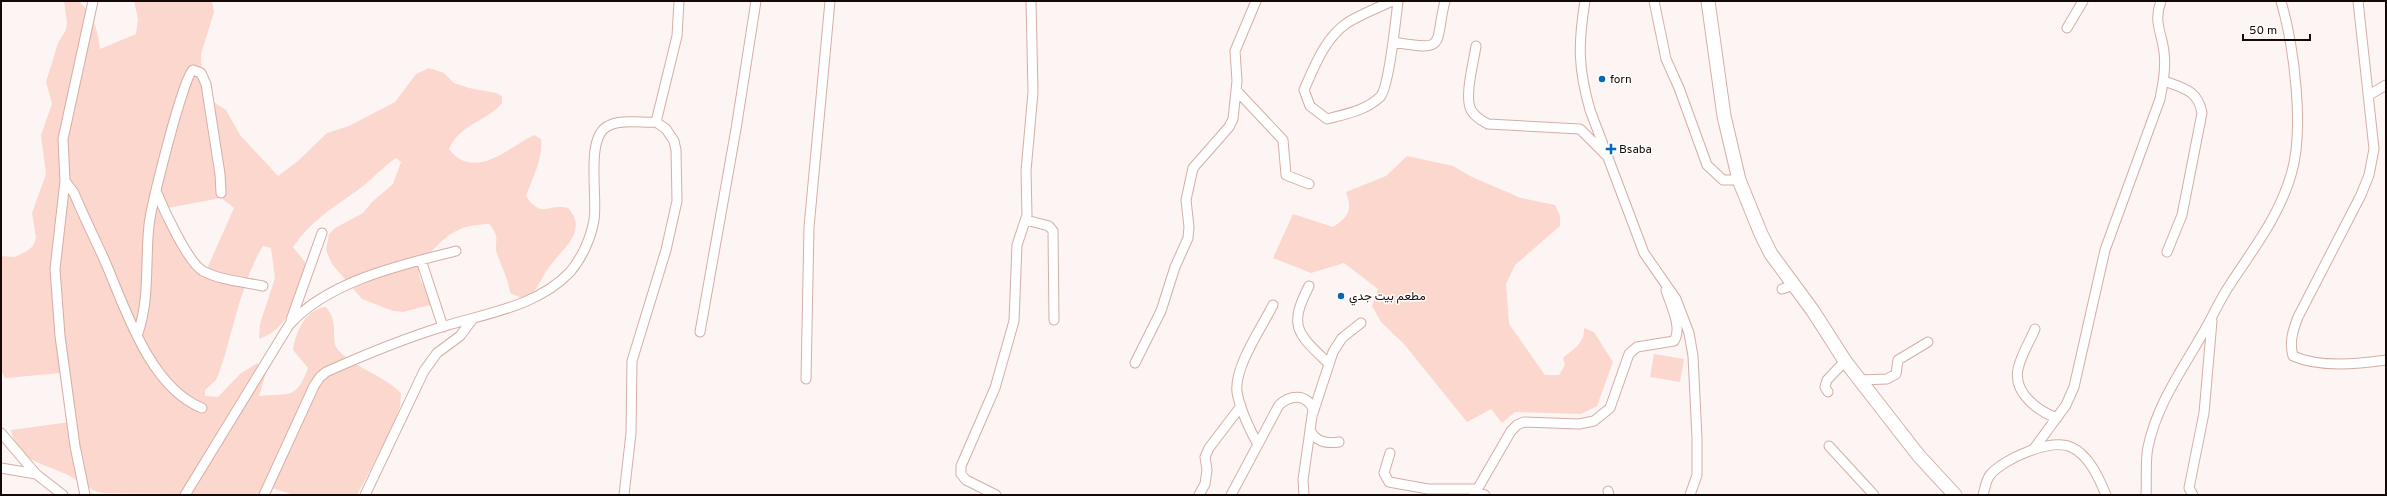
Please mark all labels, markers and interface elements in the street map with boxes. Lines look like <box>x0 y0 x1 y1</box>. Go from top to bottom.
scale bar <box>2243 16 2310 42</box>
text: 50 m <box>2249 23 2277 39</box>
place label: forn <box>1610 72 1632 88</box>
marker: forn <box>1597 74 1607 84</box>
place label: Bsaba <box>1619 142 1652 158</box>
marker: Bsaba <box>1606 144 1616 154</box>
place label: مطعم بيت جدي <box>1349 289 1426 306</box>
marker: مطعم بيت جدي <box>1336 291 1346 301</box>

